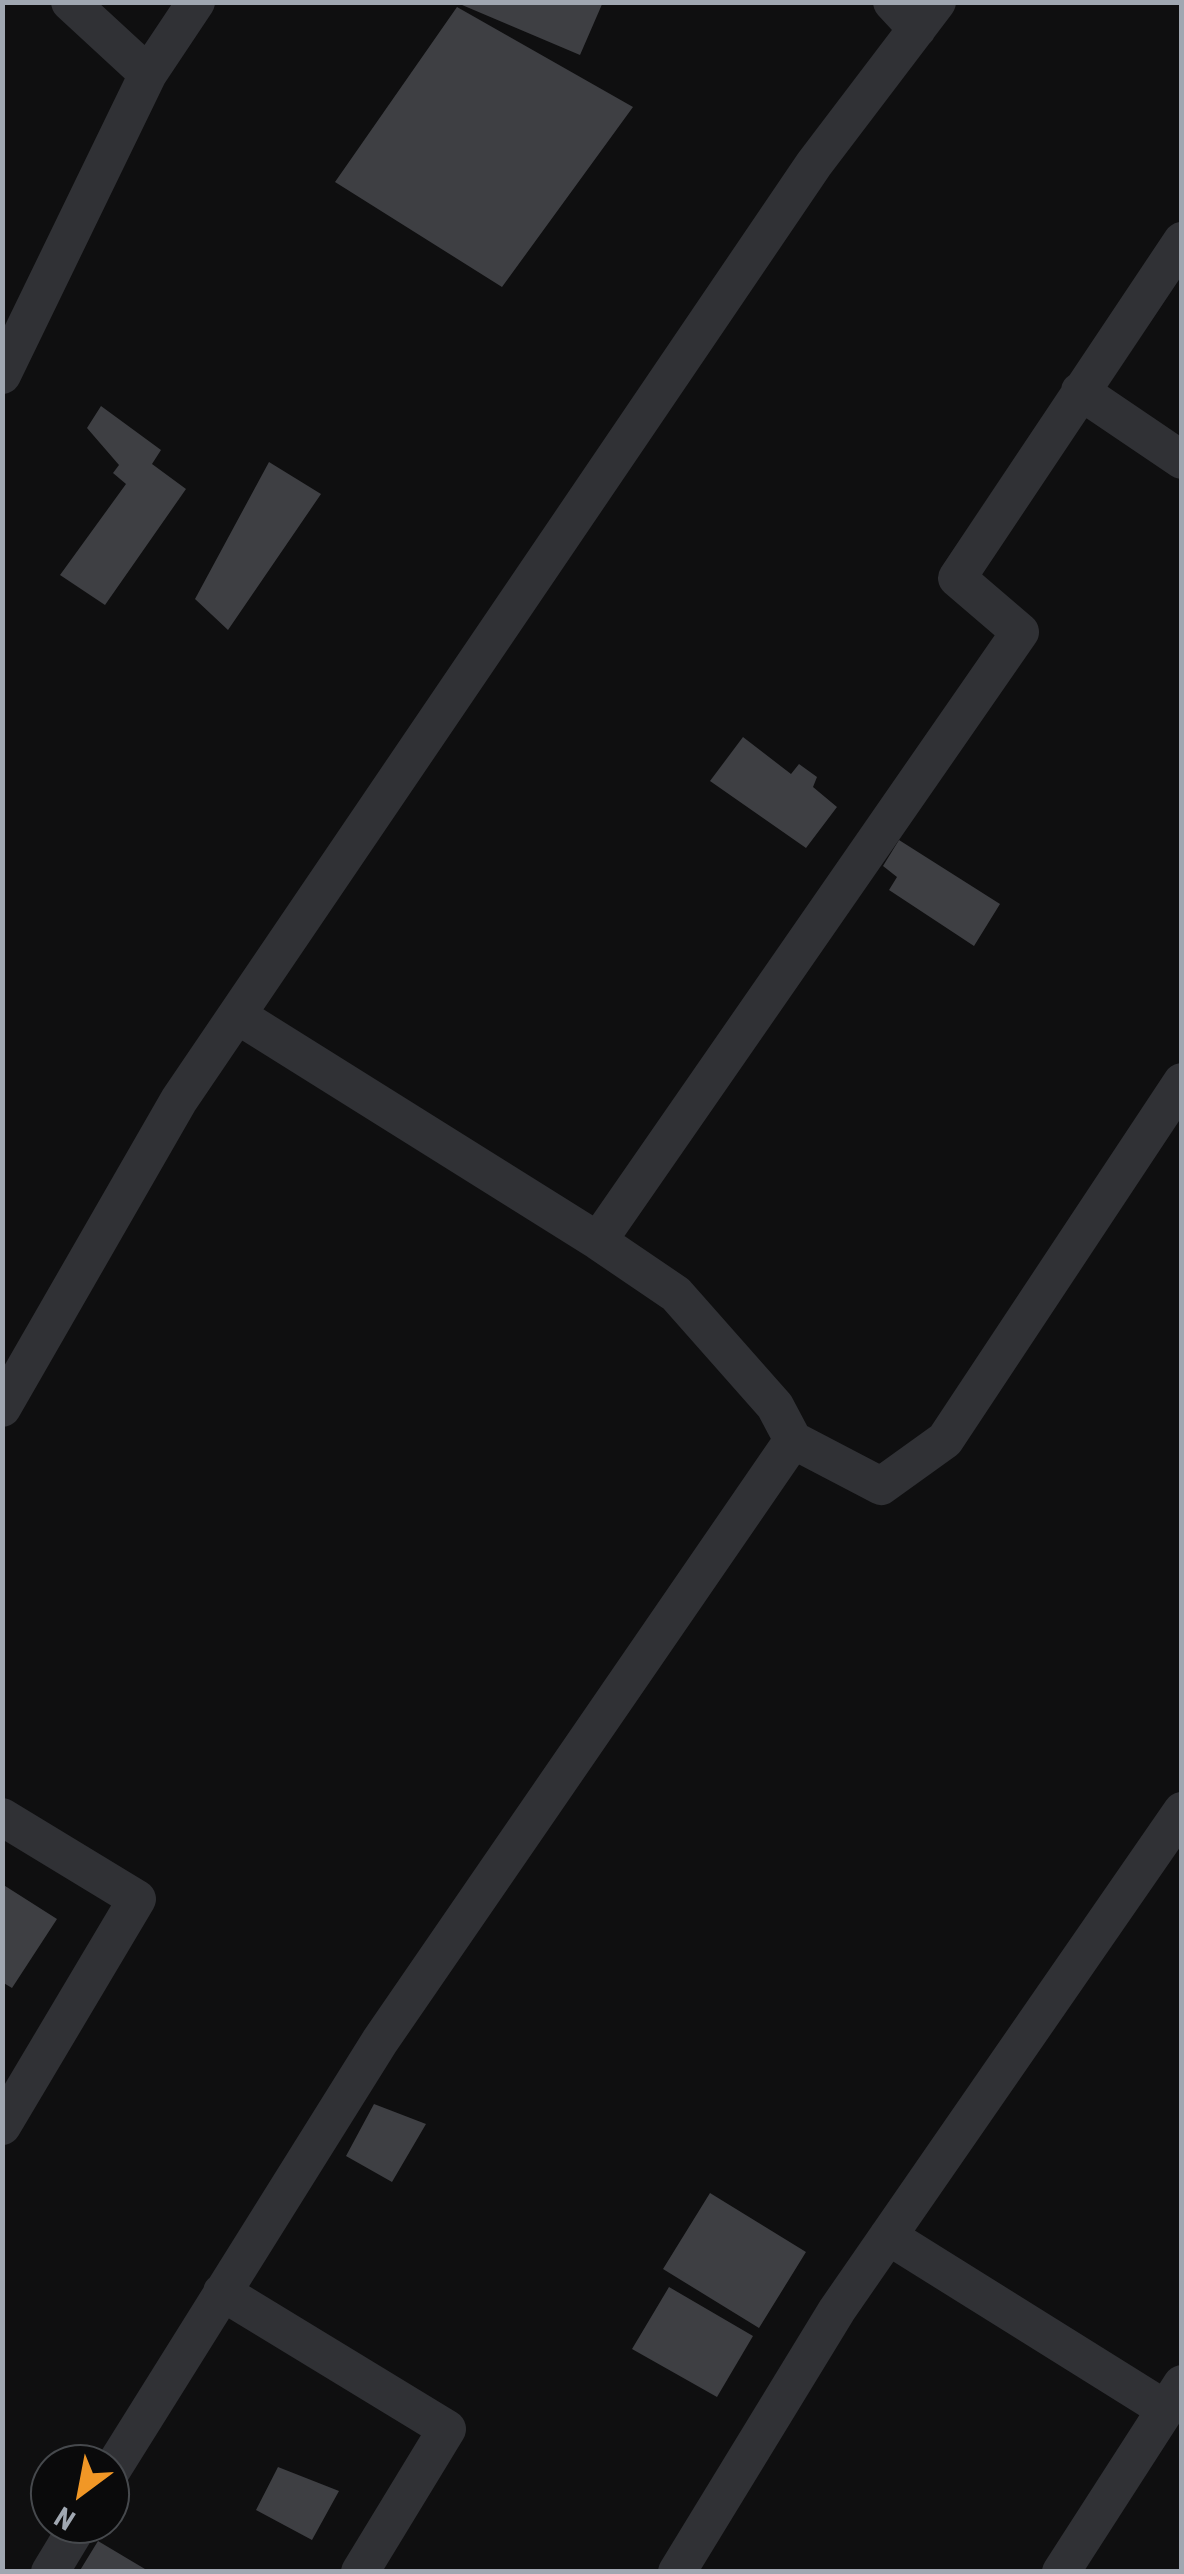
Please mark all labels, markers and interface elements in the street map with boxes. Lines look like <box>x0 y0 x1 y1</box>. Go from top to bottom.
north arrow <box>30 2444 130 2544</box>
text: N <box>49 2500 81 2537</box>

